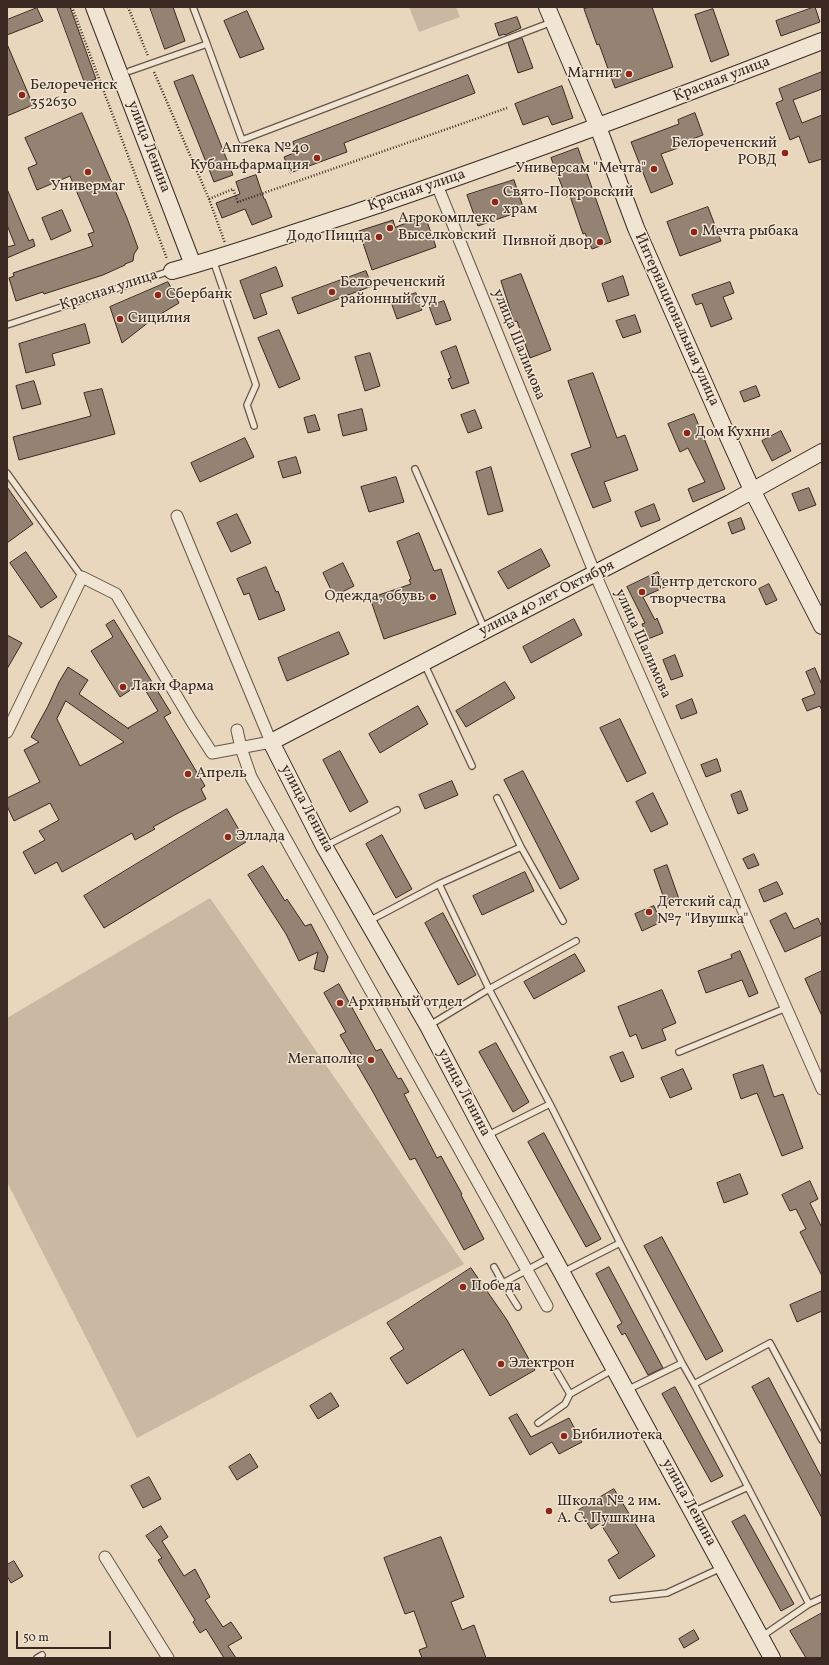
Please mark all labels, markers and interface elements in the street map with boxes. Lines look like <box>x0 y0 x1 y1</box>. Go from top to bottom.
street label: Красная улица <box>671 53 773 107</box>
place label: Магнит <box>567 65 621 83</box>
marker: Магнит <box>624 69 634 79</box>
place label: Белореченск 352630 <box>30 77 117 112</box>
marker: Белореченск 352630 <box>17 90 27 100</box>
street label: улица Ленина <box>122 99 174 195</box>
place label: Белореченский РОВД <box>672 135 777 170</box>
place label: Аптека №40 Кубаньфармация <box>190 140 309 175</box>
marker: Белореченский РОВД <box>780 148 790 158</box>
marker: Аптека №40 Кубаньфармация <box>312 153 322 163</box>
place label: Универсам "Мечта" <box>515 160 646 178</box>
marker: Универсам "Мечта" <box>649 164 659 174</box>
street label: Красная улица <box>366 166 468 216</box>
marker: Универмаг <box>83 167 93 177</box>
place label: Универмаг <box>51 178 125 196</box>
place label: Свято-Покровский храм <box>503 184 634 219</box>
marker: Свято-Покровский храм <box>490 197 500 207</box>
place label: Агрокомплекс Выселковский <box>398 210 496 245</box>
marker: Агрокомплекс Выселковский <box>385 223 395 233</box>
place label: Мечта рыбака <box>702 223 799 241</box>
marker: Мечта рыбака <box>689 227 699 237</box>
place label: Додо Пицца <box>286 228 371 246</box>
street label: Интернациональная улица <box>630 231 722 409</box>
marker: Додо Пицца <box>374 232 384 242</box>
place label: Пивной двор <box>502 233 592 251</box>
marker: Пивной двор <box>595 237 605 247</box>
street label: Красная улица <box>58 267 160 315</box>
place label: Белореченский районный суд <box>340 274 445 309</box>
place label: Сбербанк <box>166 286 232 304</box>
marker: Белореченский районный суд <box>327 287 337 297</box>
street label: улица Шалимова <box>488 287 548 403</box>
marker: Сбербанк <box>153 290 163 300</box>
place label: Сицилия <box>128 310 191 328</box>
marker: Сицилия <box>115 314 125 324</box>
place label: Дом Кухни <box>695 424 770 442</box>
marker: Дом Кухни <box>682 428 692 438</box>
street label: улица 40 лет Октября <box>476 557 618 641</box>
place label: Центр детского творчества <box>650 574 757 609</box>
street label: улица Шалимова <box>610 586 674 702</box>
marker: Центр детского творчества <box>637 587 647 597</box>
place label: Одежда, обувь <box>325 588 425 606</box>
marker: Одежда, обувь <box>428 592 438 602</box>
place label: Лаки Фарма <box>131 678 214 696</box>
marker: Лаки Фарма <box>118 682 128 692</box>
street label: улица Ленина <box>275 762 337 856</box>
place label: Апрель <box>196 765 247 783</box>
marker: Апрель <box>183 769 193 779</box>
place label: Эллада <box>236 828 285 846</box>
marker: Эллада <box>223 832 233 842</box>
place label: Детский сад №7 "Ивушка" <box>657 894 748 929</box>
marker: Детский сад №7 "Ивушка" <box>644 907 654 917</box>
place label: Архивный отдел <box>348 994 462 1012</box>
marker: Архивный отдел <box>335 998 345 1008</box>
street label: улица Ленина <box>432 1046 494 1140</box>
place label: Мегаполис <box>287 1051 363 1069</box>
marker: Мегаполис <box>366 1055 376 1065</box>
place label: Победа <box>471 1278 521 1296</box>
marker: Победа <box>458 1282 468 1292</box>
place label: Электрон <box>509 1355 575 1373</box>
marker: Электрон <box>496 1359 506 1369</box>
place label: Бибилиотека <box>572 1427 663 1445</box>
marker: Бибилиотека <box>559 1431 569 1441</box>
street label: улица Ленина <box>657 1456 719 1550</box>
place label: Школа № 2 им. А. С. Пушкина <box>557 1493 661 1528</box>
marker: Школа № 2 им. А. С. Пушкина <box>544 1506 554 1516</box>
scale bar <box>18 1623 113 1649</box>
text: 50 m <box>23 1630 49 1646</box>

